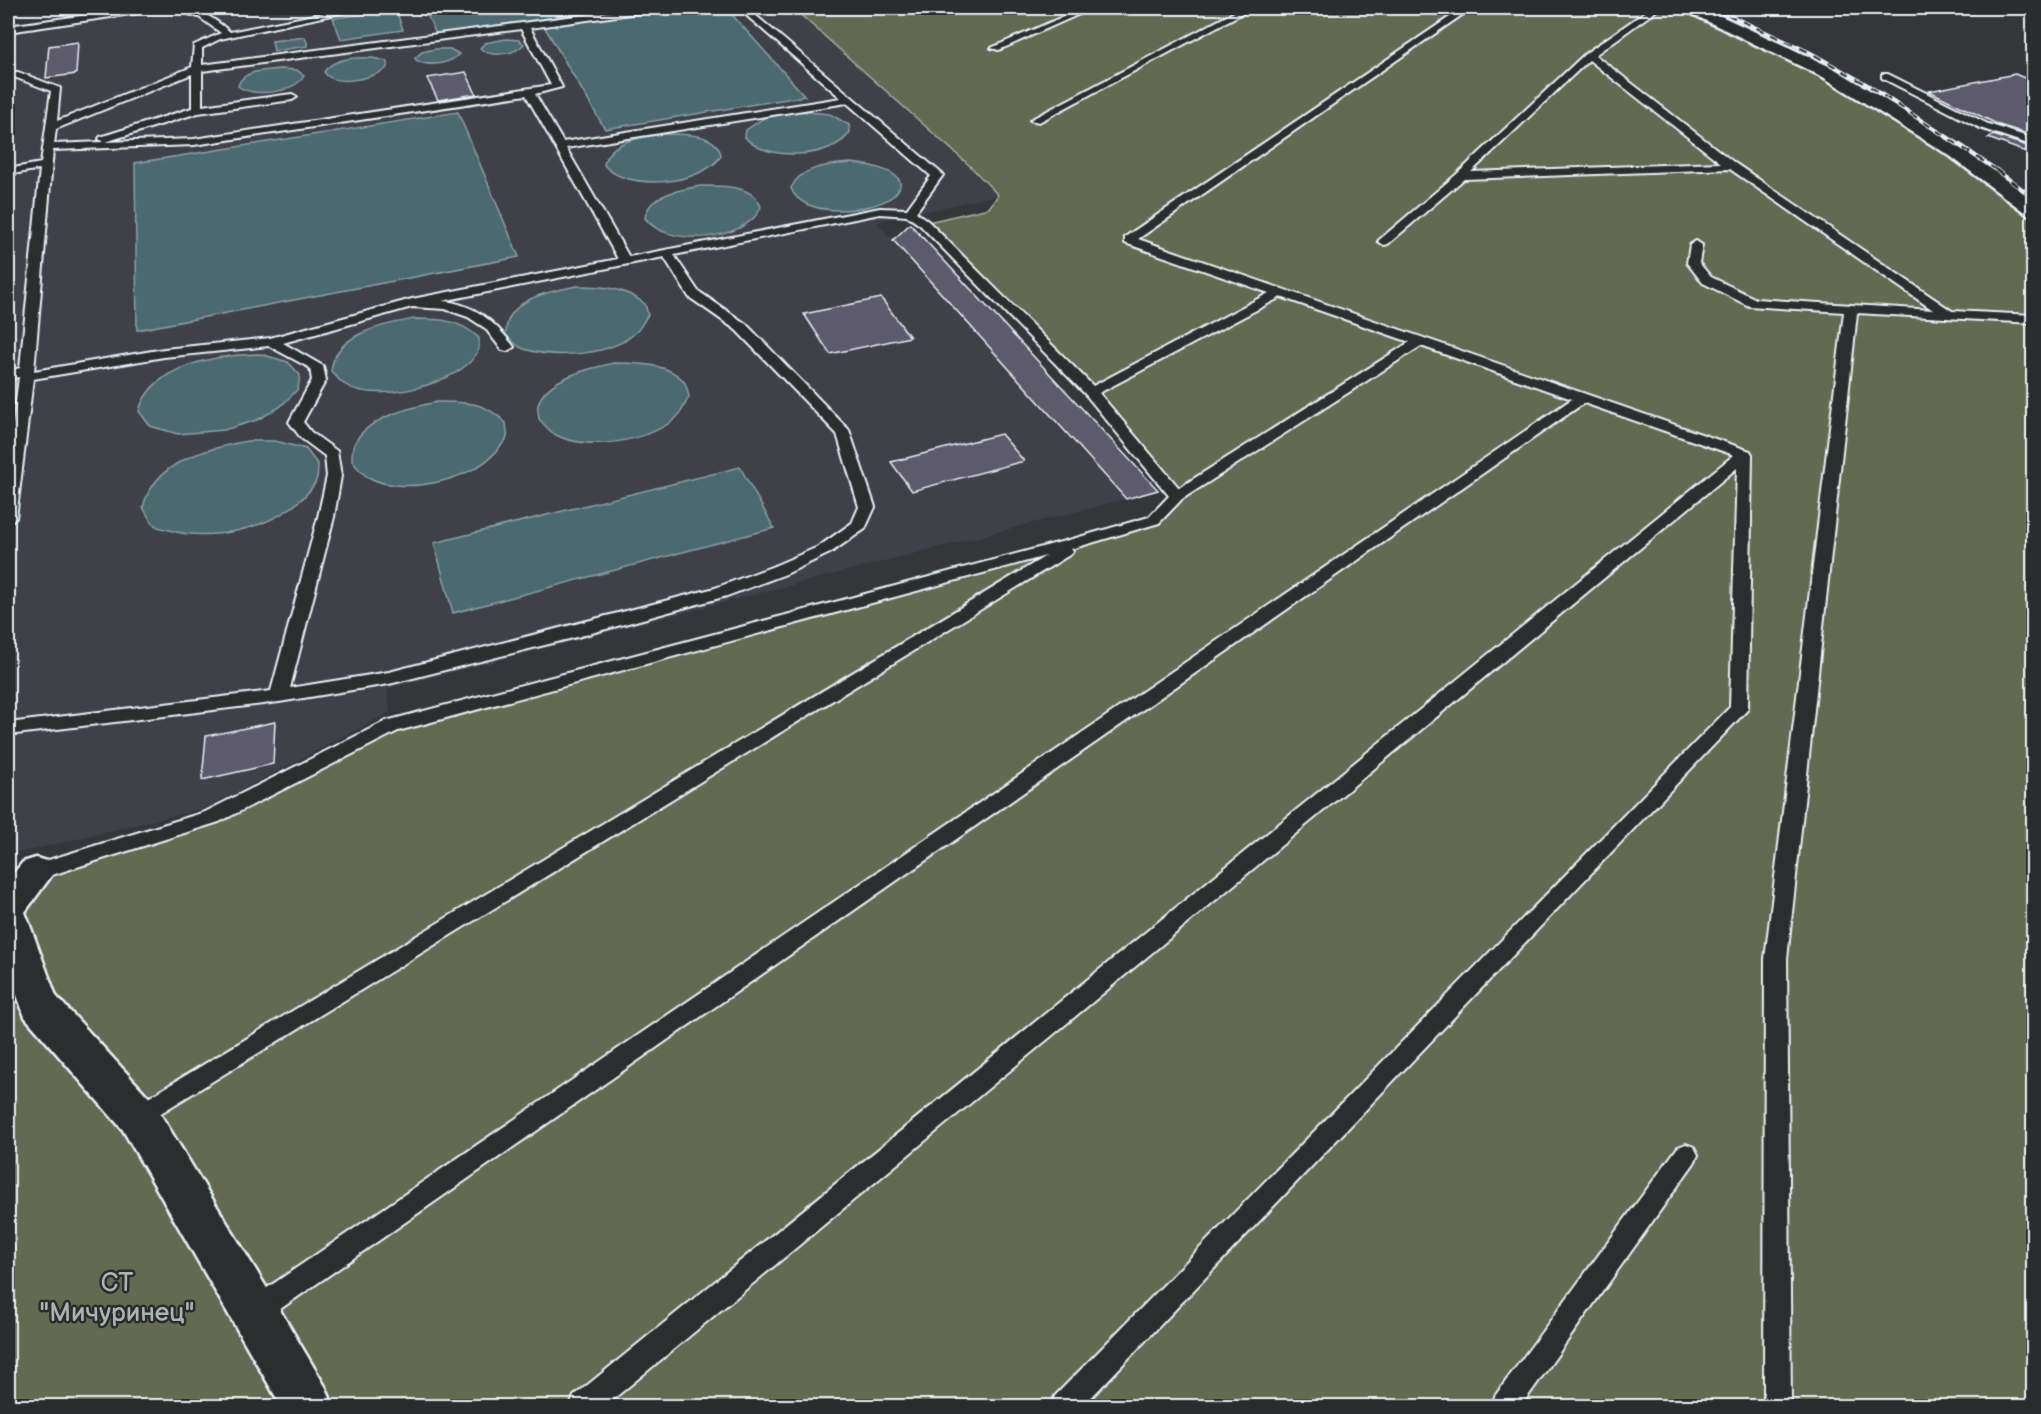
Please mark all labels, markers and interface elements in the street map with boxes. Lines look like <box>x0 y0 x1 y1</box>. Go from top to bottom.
park label: СТ "Мичуринец" <box>40 1268 194 1329</box>

